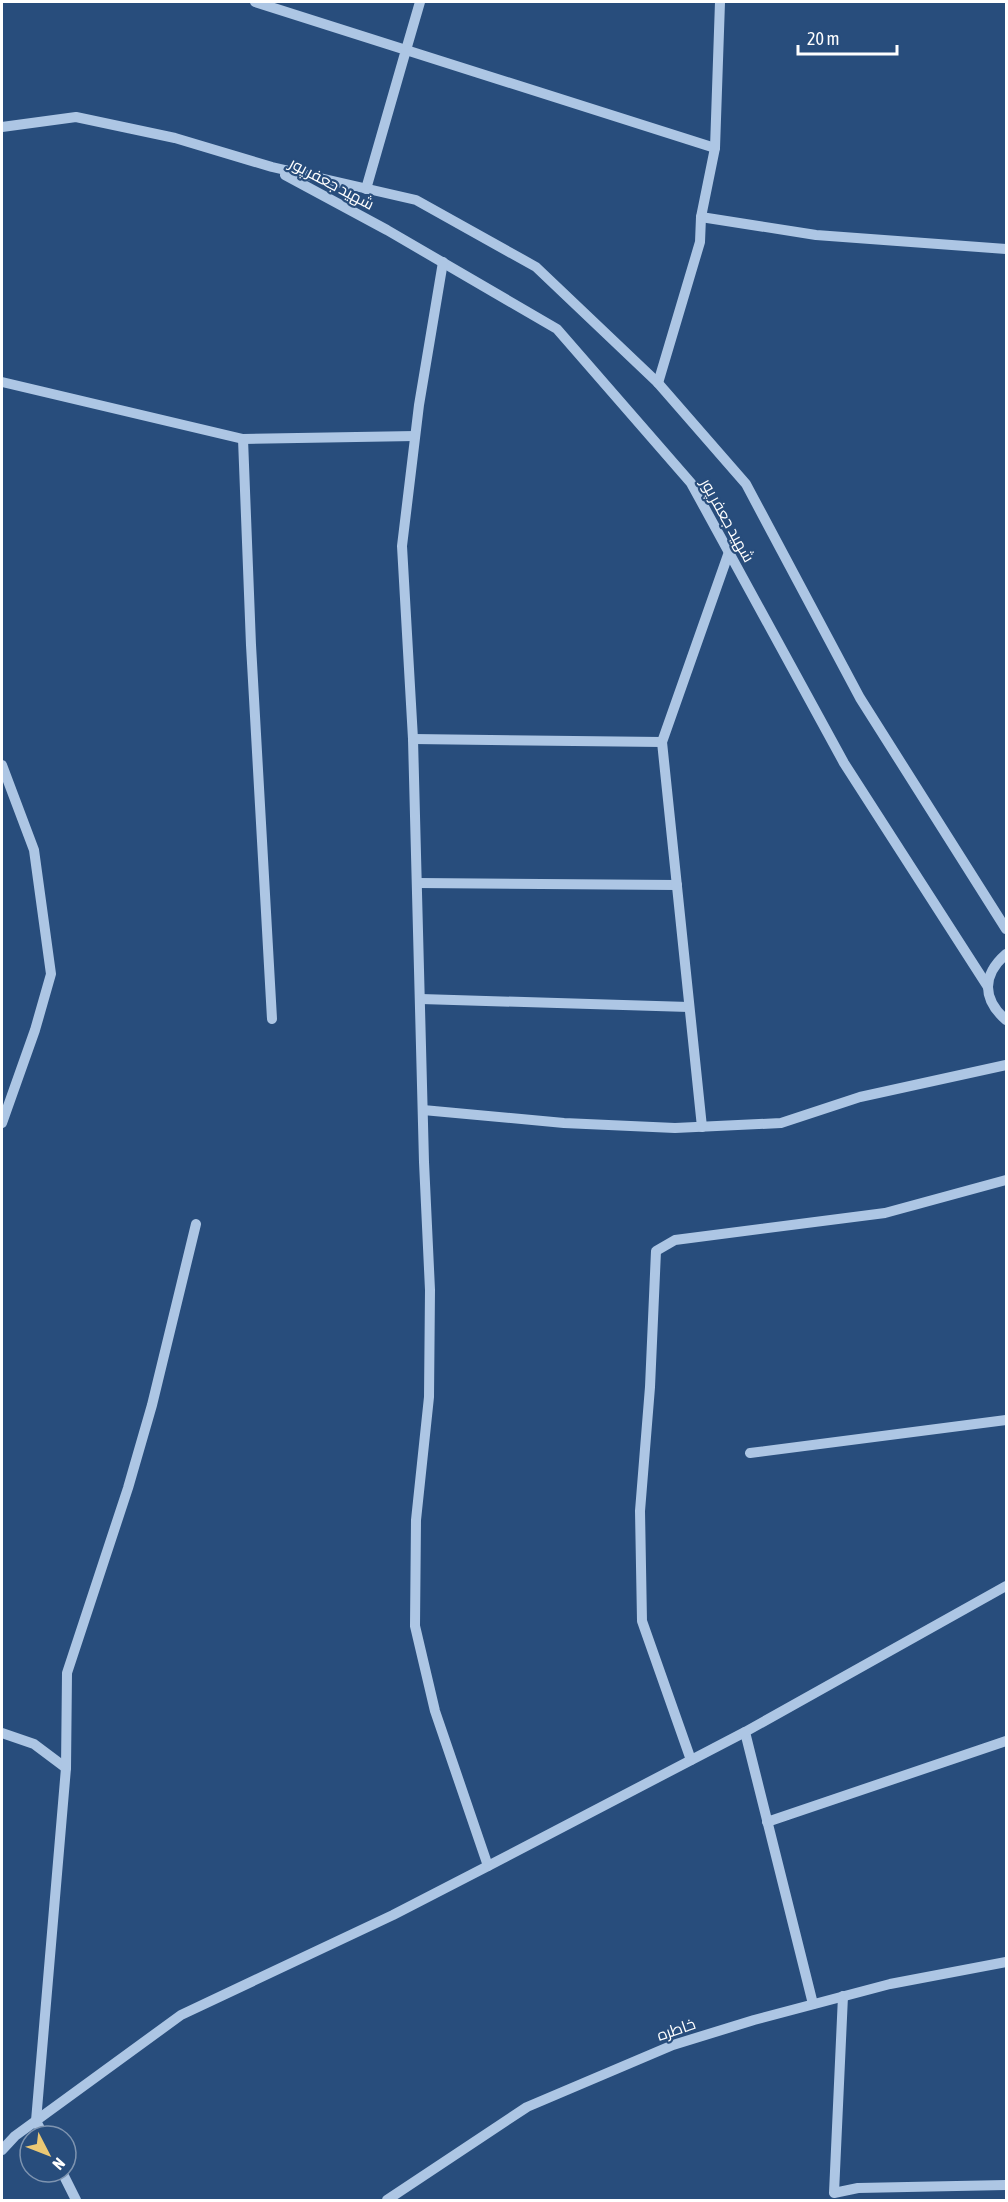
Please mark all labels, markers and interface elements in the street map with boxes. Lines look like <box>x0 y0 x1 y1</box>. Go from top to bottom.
scale bar <box>798 18 897 56</box>
text: 20 m <box>807 28 839 49</box>
street label: شهید جعفر پور <box>284 153 377 215</box>
street label: شهید جعفر پور <box>694 474 758 567</box>
street label: خاطره <box>654 2014 698 2045</box>
north arrow <box>18 2124 78 2184</box>
text: N <box>49 2155 69 2174</box>

